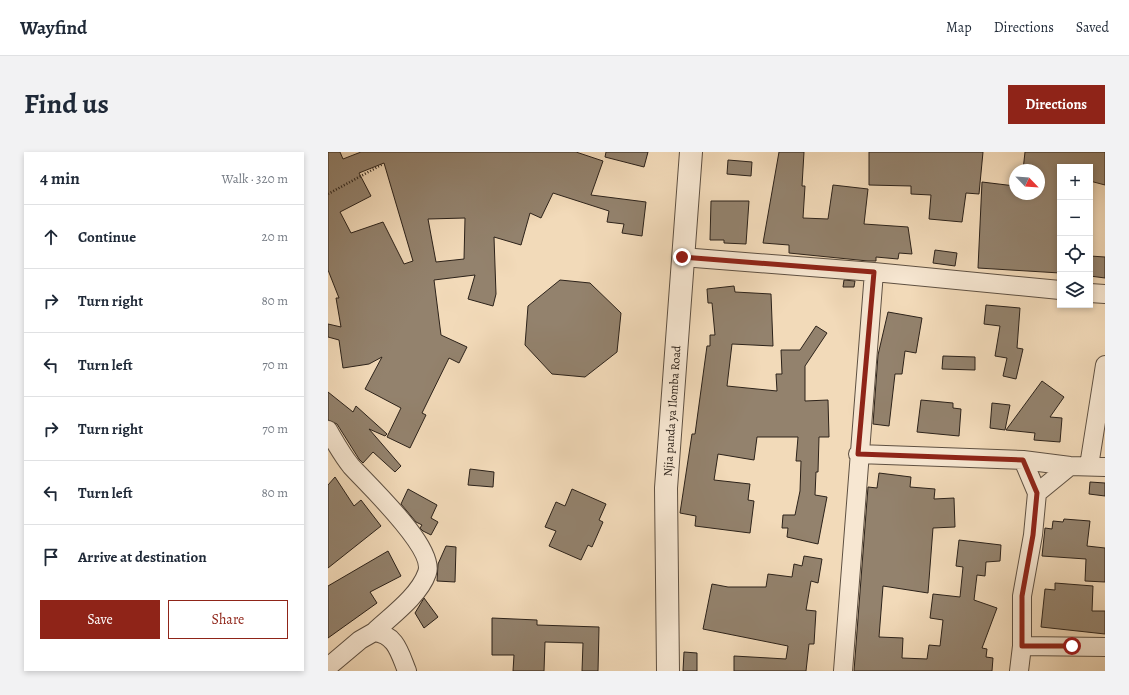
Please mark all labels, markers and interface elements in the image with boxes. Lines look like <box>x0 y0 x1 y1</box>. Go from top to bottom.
text: Wayfind <box>20 15 87 41</box>
text: Map <box>946 18 972 37</box>
text: Directions <box>994 18 1054 37</box>
text: Saved <box>1076 18 1109 37</box>
text: Find us <box>24 85 109 123</box>
button: Directions <box>1008 85 1105 124</box>
north arrow <box>1009 164 1045 200</box>
map controls <box>1057 164 1093 308</box>
button: + <box>1057 164 1093 200</box>
text: 4 min <box>40 167 80 190</box>
text: Walk · 320 m <box>222 170 288 187</box>
button: − <box>1057 200 1093 236</box>
icon: ahead <box>40 226 62 248</box>
text: Continue <box>78 227 136 247</box>
text: 20 m <box>262 228 288 245</box>
button: locate <box>1057 236 1093 272</box>
route end <box>673 248 691 266</box>
button: layers <box>1057 272 1093 308</box>
icon: right <box>40 290 62 312</box>
text: Turn right <box>78 291 143 311</box>
text: 80 m <box>261 292 288 309</box>
street label: Njia panda ya Ilomba Road <box>659 344 685 477</box>
icon: left <box>40 354 62 376</box>
text: Turn left <box>78 355 133 375</box>
text: 70 m <box>262 356 288 373</box>
icon: right <box>40 418 62 440</box>
text: Turn right <box>78 419 143 439</box>
text: 70 m <box>262 420 288 437</box>
icon: left <box>40 482 62 504</box>
text: Turn left <box>78 483 133 503</box>
text: 80 m <box>261 484 288 501</box>
icon: arrive <box>40 546 62 568</box>
text: Arrive at destination <box>78 547 207 567</box>
button: Save <box>40 600 160 639</box>
button: Share <box>168 600 288 639</box>
route start <box>1063 637 1081 655</box>

